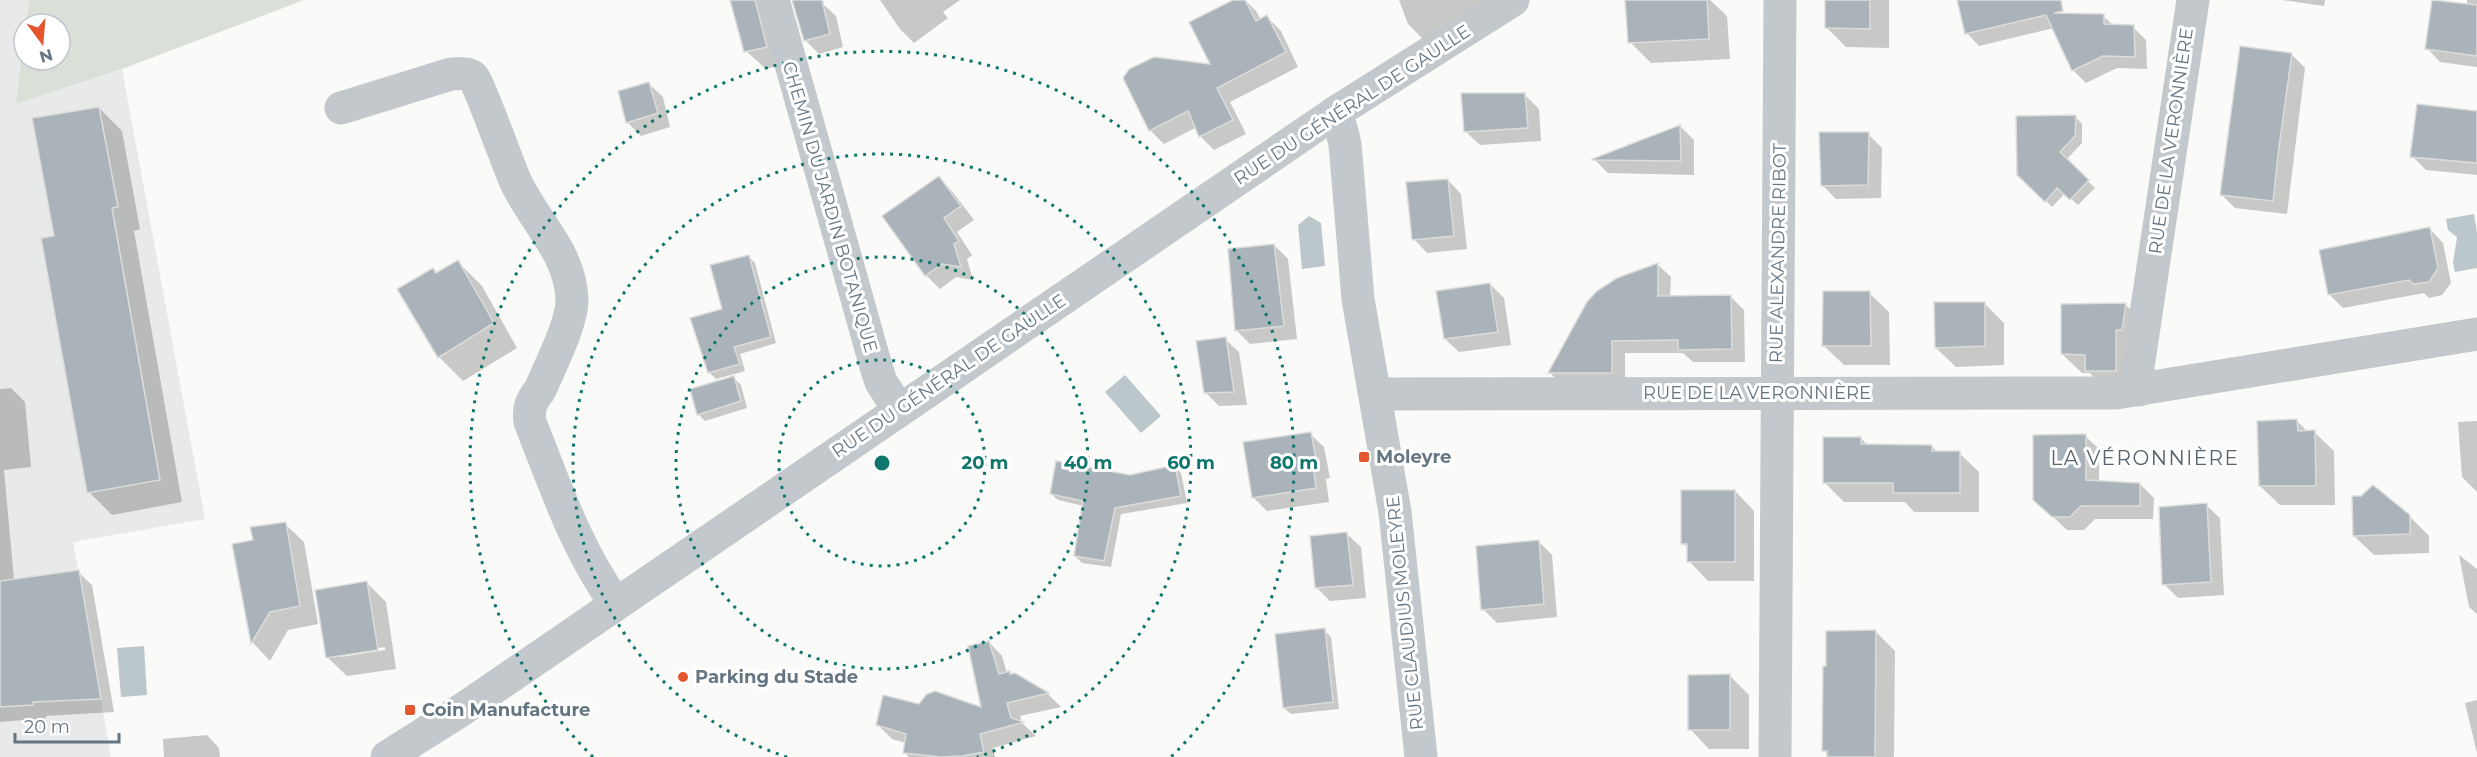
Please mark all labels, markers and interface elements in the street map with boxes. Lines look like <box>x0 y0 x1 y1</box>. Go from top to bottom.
north arrow <box>12 12 72 72</box>
street label: RUE DU GÉNÉRAL DE GAULLE <box>1230 20 1474 190</box>
street label: RUE DE LA VERONNIÈRE <box>2144 27 2198 255</box>
text: N <box>37 45 55 67</box>
street label: CHEMIN DU JARDIN BOTANIQUE <box>778 59 882 355</box>
street label: RUE ALEXANDRE RIBOT <box>1765 142 1791 363</box>
street label: RUE DU GÉNÉRAL DE GAULLE <box>828 289 1070 463</box>
street label: RUE DE LA VERONNIÈRE <box>1643 382 1871 404</box>
place label: Moleyre <box>1376 446 1451 468</box>
district label: LA VÉRONNIÈRE <box>2051 446 2239 470</box>
marker: Moleyre <box>1357 450 1371 464</box>
text: 20 m <box>962 452 1008 474</box>
text: 40 m <box>1064 452 1112 474</box>
text: 60 m <box>1167 452 1215 474</box>
text: 80 m <box>1270 452 1318 474</box>
centre of rings <box>872 453 892 473</box>
street label: RUE CLAUDIUS MOLEYRE <box>1382 495 1428 731</box>
place label: Parking du Stade <box>695 666 858 688</box>
marker: Parking du Stade <box>676 670 690 684</box>
place label: Coin Manufacture <box>422 699 590 721</box>
marker: Coin Manufacture <box>403 703 417 717</box>
scale bar <box>15 706 118 744</box>
text: 20 m <box>24 716 70 738</box>

